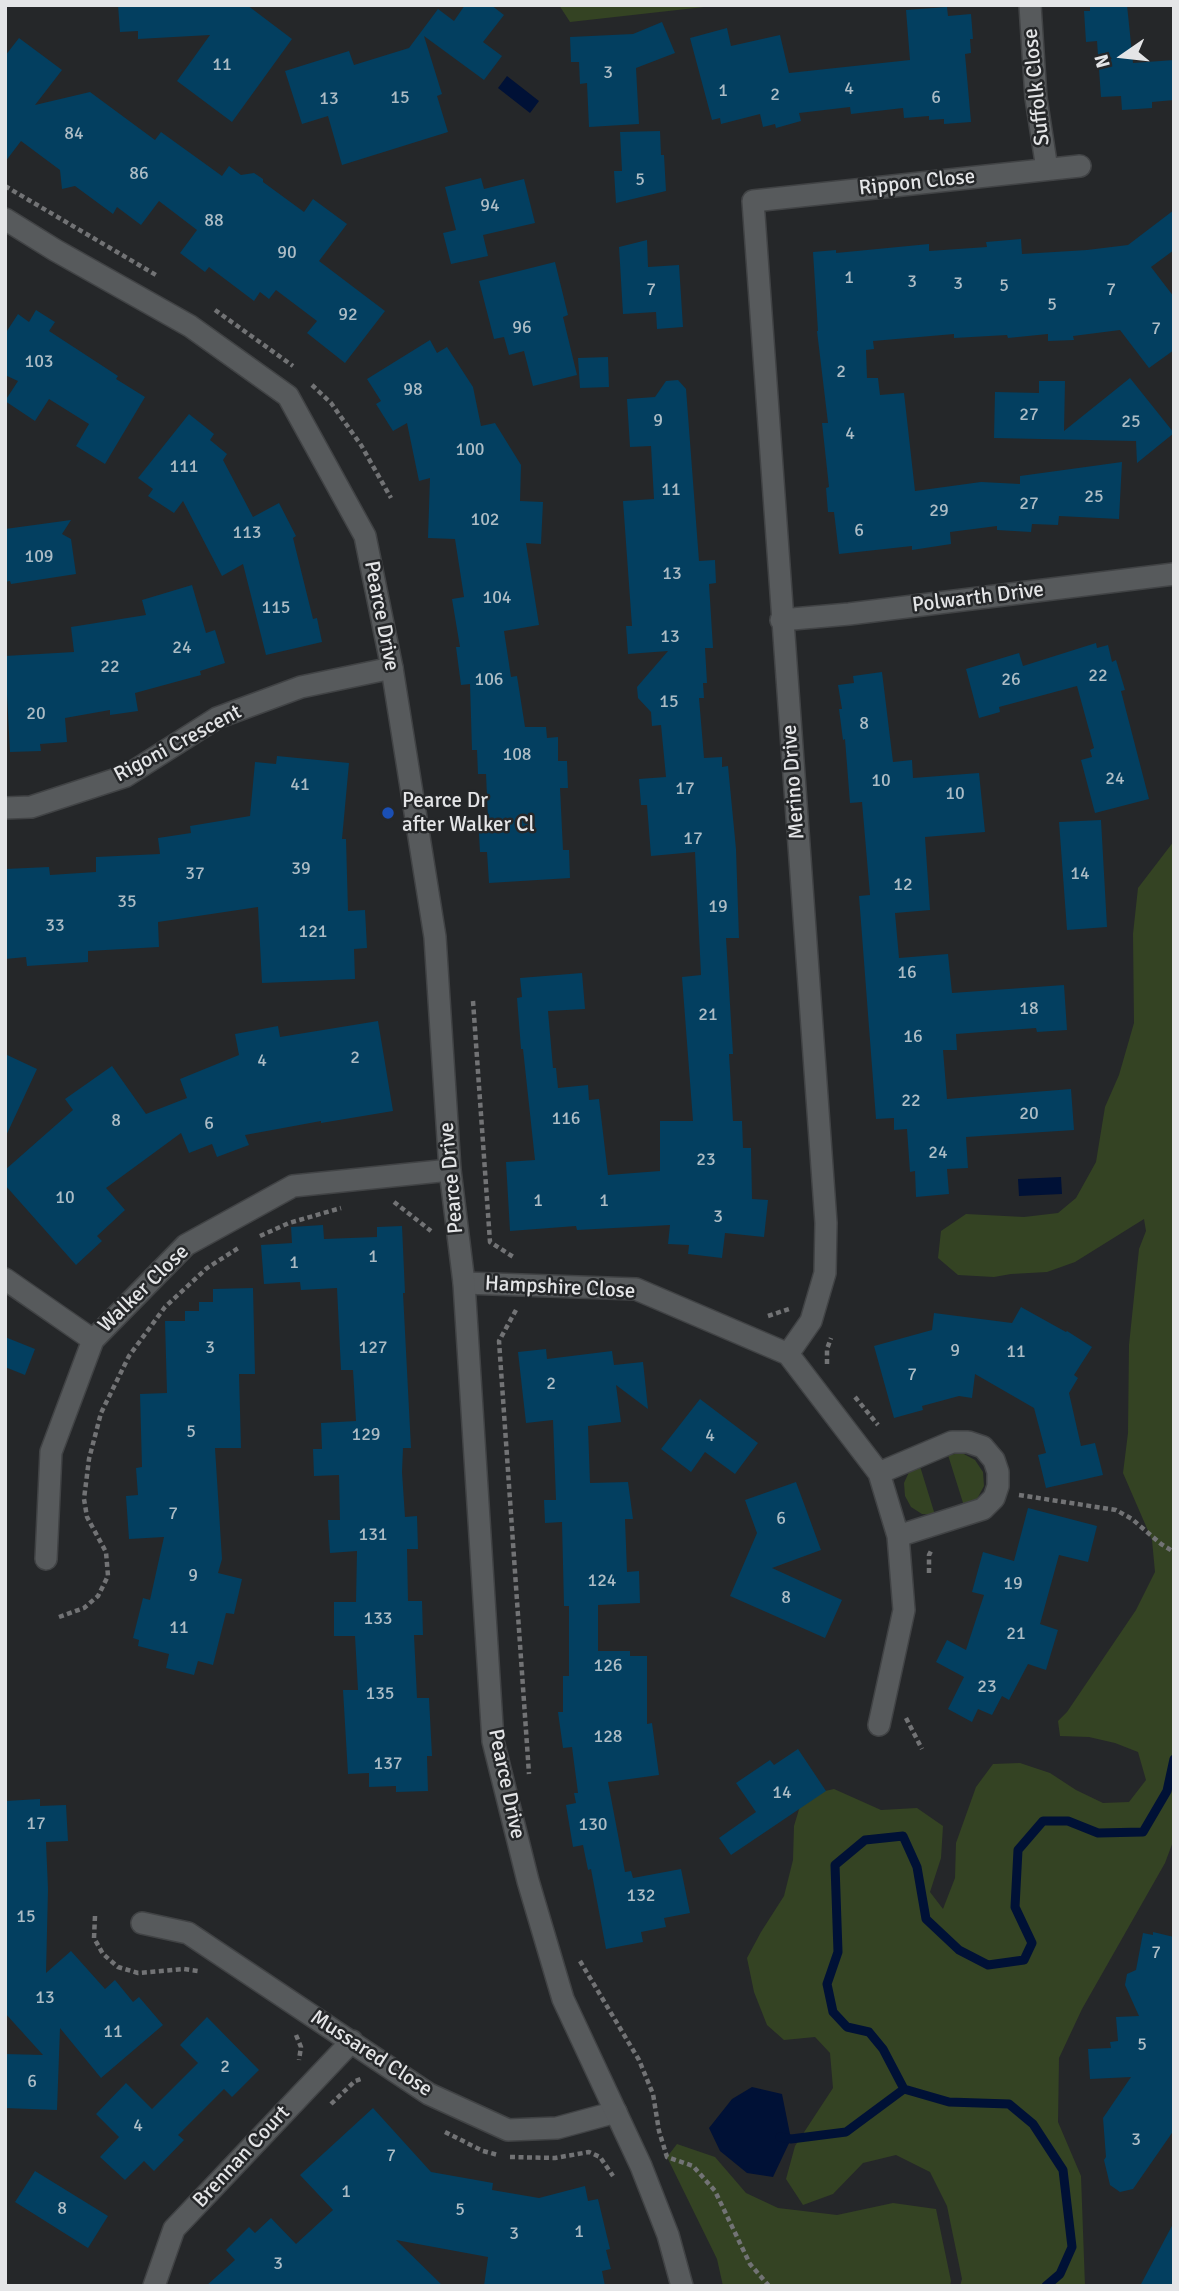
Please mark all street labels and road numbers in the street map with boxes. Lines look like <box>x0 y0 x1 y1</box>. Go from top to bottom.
street label: Suffolk Close <box>1018 27 1056 147</box>
street label: Rippon Close <box>858 164 976 202</box>
street label: Pearce Drive <box>358 559 404 673</box>
street label: Polwarth Drive <box>911 577 1045 619</box>
street label: Rigoni Crescent <box>110 700 246 788</box>
street label: Merino Drive <box>777 724 811 840</box>
street label: Pearce Drive <box>435 1121 469 1235</box>
street label: Walker Close <box>93 1240 195 1338</box>
street label: Hampshire Close <box>484 1271 636 1305</box>
street label: Pearce Drive <box>482 1727 530 1841</box>
street label: Mussared Close <box>305 2005 437 2103</box>
street label: Brennan Court <box>188 2101 296 2213</box>

